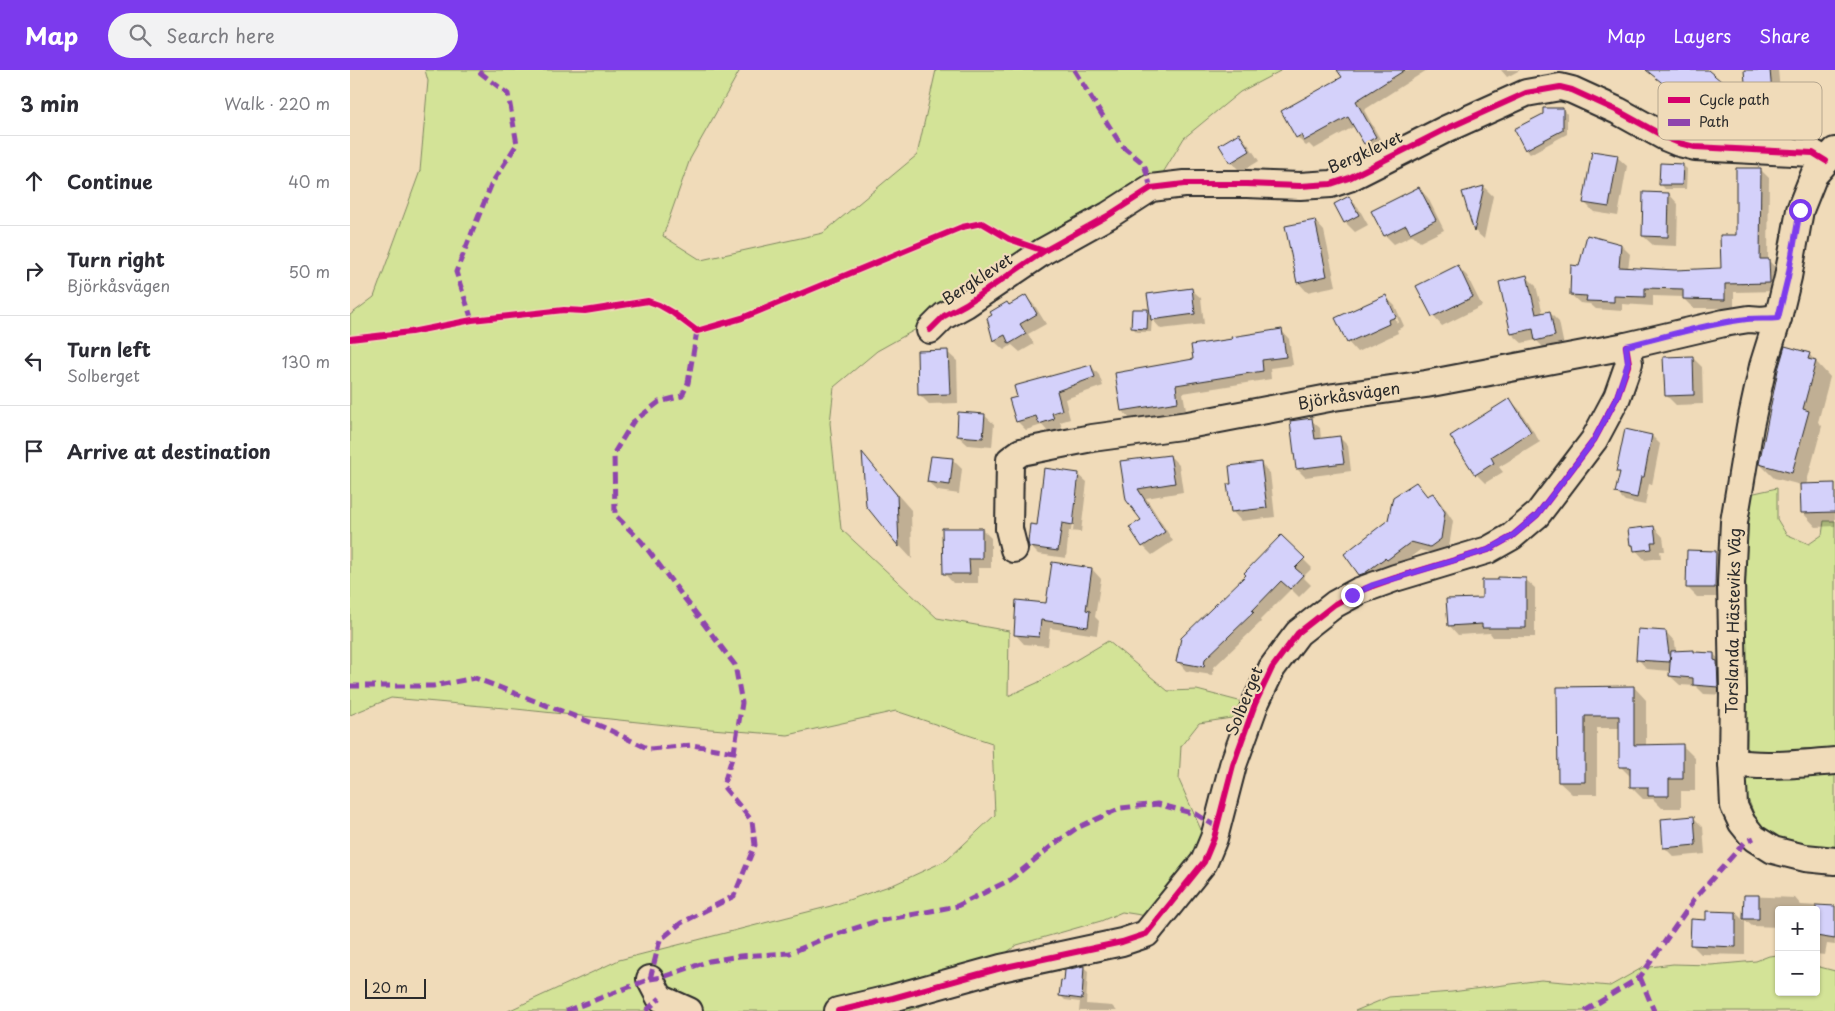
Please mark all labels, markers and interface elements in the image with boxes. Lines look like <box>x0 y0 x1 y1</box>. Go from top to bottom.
search box <box>108 13 458 58</box>
text: Map <box>25 17 78 53</box>
icon: search <box>126 21 154 49</box>
text: Search here <box>166 21 275 49</box>
text: Map <box>1607 22 1646 49</box>
text: Layers <box>1674 22 1731 49</box>
text: Share <box>1759 22 1810 49</box>
legend <box>1658 82 1822 140</box>
text: 3 min <box>20 87 79 119</box>
text: Cycle path <box>1699 89 1770 110</box>
text: Walk · 220 m <box>224 91 330 115</box>
text: Path <box>1699 111 1729 132</box>
street label: Bergklevet <box>1323 124 1406 178</box>
icon: ahead <box>20 167 48 195</box>
text: Continue <box>67 167 153 195</box>
text: 40 m <box>288 169 330 193</box>
route start <box>1789 199 1812 222</box>
text: Turn right <box>67 245 165 273</box>
street label: Bergklevet <box>937 246 1017 310</box>
icon: right <box>20 257 48 285</box>
text: 50 m <box>289 259 330 283</box>
text: Björkåsvägen <box>67 273 170 297</box>
text: Turn left <box>67 335 151 363</box>
icon: left <box>20 347 48 375</box>
text: 130 m <box>282 349 330 373</box>
text: Solberget <box>67 363 140 387</box>
street label: Björkåsvägen <box>1295 375 1401 415</box>
icon: arrive <box>20 437 48 465</box>
text: Arrive at destination <box>67 437 271 465</box>
street label: Torslanda Hästeviks Väg <box>1718 528 1746 714</box>
route end <box>1341 584 1364 607</box>
street label: Solberget <box>1218 662 1268 739</box>
map controls <box>1775 906 1820 996</box>
button: + <box>1775 906 1820 951</box>
button: − <box>1775 951 1820 996</box>
scale bar <box>365 976 426 999</box>
text: 20 m <box>372 977 408 998</box>

